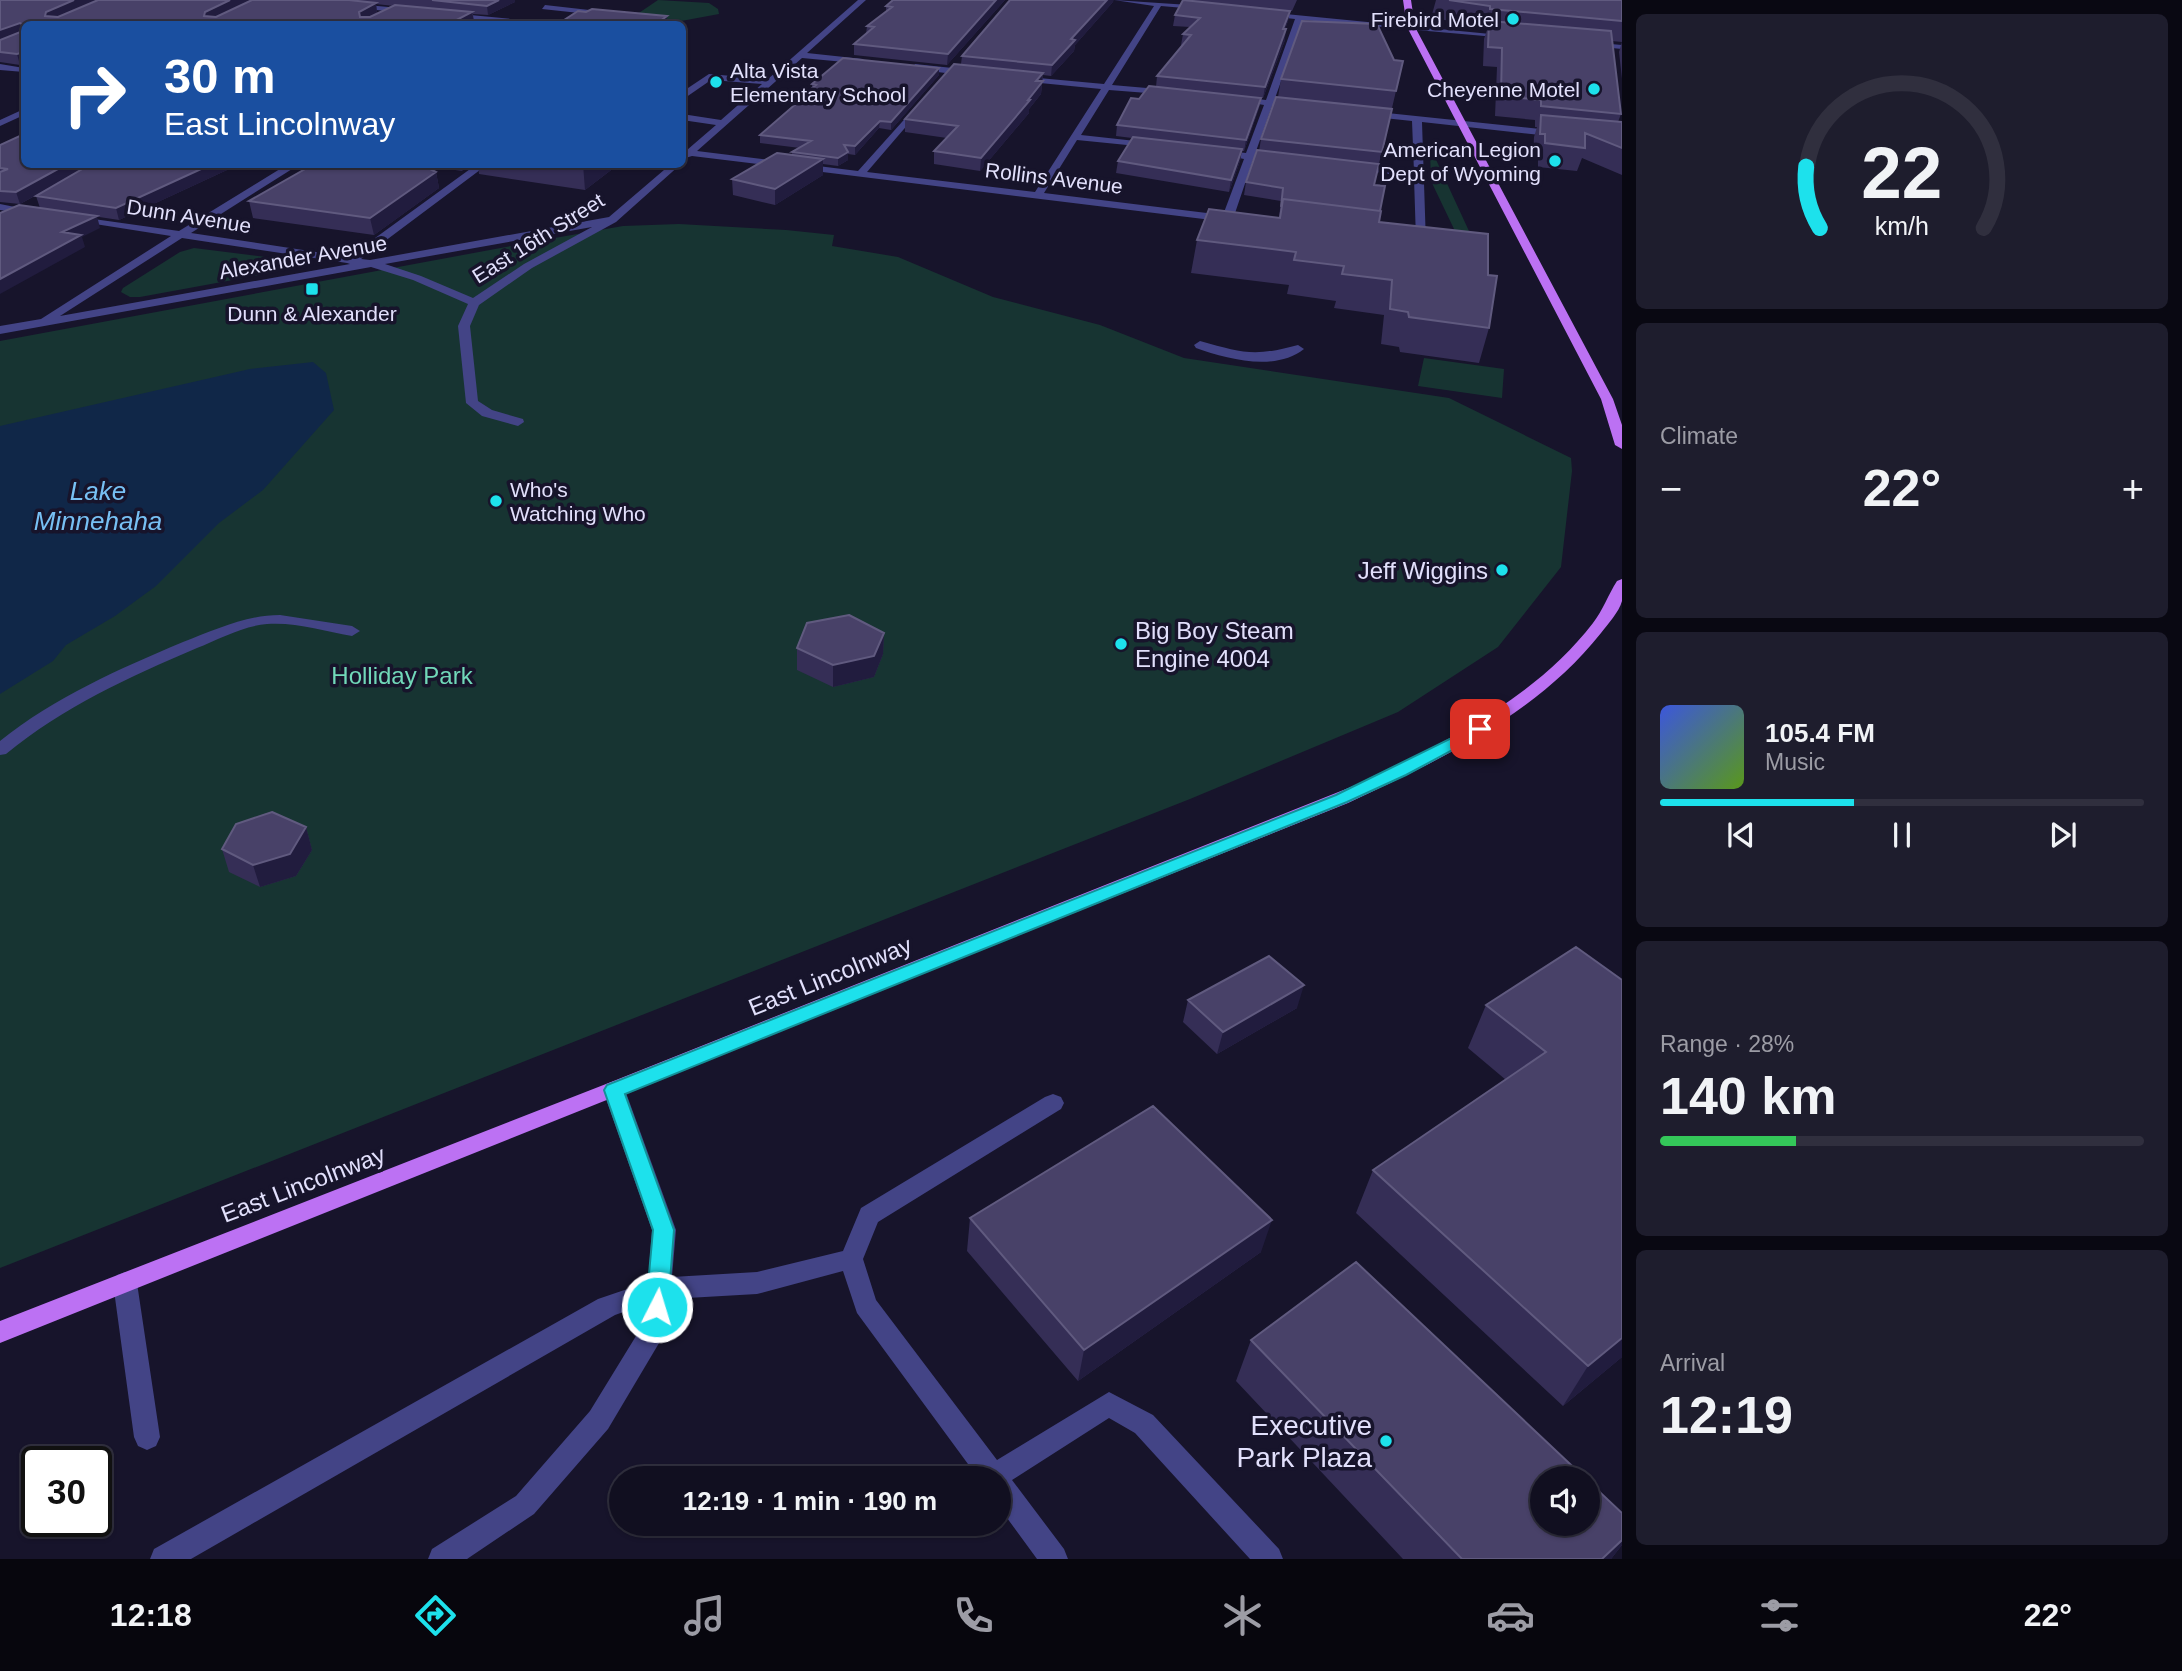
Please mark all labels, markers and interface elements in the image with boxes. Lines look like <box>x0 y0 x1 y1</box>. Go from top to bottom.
place label: Firebird Motel <box>1371 8 1499 31</box>
marker: Firebird Motel <box>1505 11 1521 27</box>
icon: right <box>49 49 140 140</box>
text: 30 m <box>164 49 276 103</box>
place label: Alta Vista Elementary School <box>730 59 906 106</box>
marker: Alta Vista Elementary School <box>708 74 724 90</box>
place label: Cheyenne Motel <box>1427 78 1580 101</box>
marker: Cheyenne Motel <box>1586 81 1602 97</box>
text: East Lincolnway <box>164 106 395 142</box>
text: 22 <box>1862 132 1942 213</box>
place label: American Legion Dept of Wyoming <box>1380 138 1541 185</box>
marker: American Legion Dept of Wyoming <box>1547 153 1563 169</box>
street label: Rollins Avenue <box>984 158 1124 198</box>
street label: East 16th Street <box>468 188 608 288</box>
street label: Dunn Avenue <box>125 195 253 237</box>
text: km/h <box>1875 211 1929 239</box>
street label: Alexander Avenue <box>217 231 389 283</box>
marker: Dunn & Alexander <box>304 281 320 297</box>
place label: Dunn & Alexander <box>227 302 397 325</box>
text: Climate <box>1660 423 1738 449</box>
text: 22° <box>1863 459 1941 517</box>
text: − <box>1660 468 1682 510</box>
text: + <box>2122 468 2144 510</box>
water label: Lake Minnehaha <box>34 476 162 536</box>
place label: Who's Watching Who <box>510 478 646 525</box>
marker: Who's Watching Who <box>488 493 504 509</box>
place label: Jeff Wiggins <box>1358 557 1488 584</box>
marker: Jeff Wiggins <box>1494 562 1510 578</box>
place label: Big Boy Steam Engine 4004 <box>1135 617 1294 672</box>
marker: Big Boy Steam Engine 4004 <box>1113 636 1129 652</box>
park label: Holliday Park <box>331 662 474 689</box>
pin <box>1450 699 1510 759</box>
icon: arrive <box>1461 710 1499 748</box>
text: 105.4 FM <box>1765 718 1875 748</box>
text: Music <box>1765 749 1825 775</box>
icon: previous <box>1722 816 1760 854</box>
icon: pause <box>1883 816 1921 854</box>
icon: next <box>2044 816 2082 854</box>
street label: East Lincolnway <box>745 931 915 1021</box>
text: Range · 28% <box>1660 1031 1794 1057</box>
text: 140 km <box>1660 1067 1836 1125</box>
street label: East Lincolnway <box>217 1140 389 1228</box>
position arrow <box>620 1270 694 1344</box>
text: Arrival <box>1660 1350 1725 1376</box>
text: 12:19 <box>1660 1386 1793 1444</box>
place label: Executive Park Plaza <box>1237 1410 1372 1473</box>
marker: Executive Park Plaza <box>1378 1433 1394 1449</box>
speed limit sign: 30 <box>21 1446 112 1537</box>
map controls <box>1530 1466 1600 1536</box>
button: sound <box>1530 1466 1600 1536</box>
text: 12:19 · 1 min · 190 m <box>683 1486 937 1516</box>
icon: directions <box>411 1591 460 1640</box>
icon: music <box>680 1591 729 1640</box>
icon: phone <box>949 1591 998 1640</box>
icon: climate <box>1218 1591 1267 1640</box>
icon: car <box>1486 1591 1535 1640</box>
icon: filters <box>1755 1591 1804 1640</box>
text: 12:18 <box>110 1597 192 1633</box>
text: 22° <box>2024 1597 2072 1633</box>

